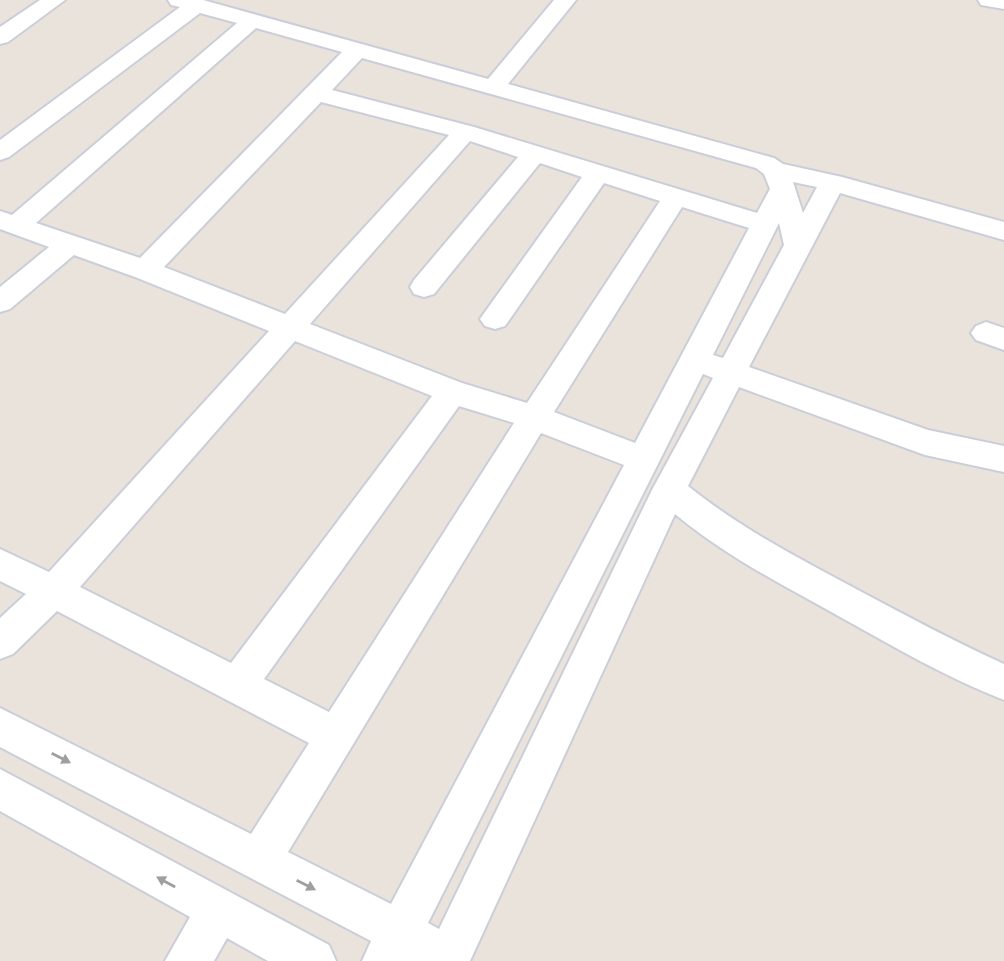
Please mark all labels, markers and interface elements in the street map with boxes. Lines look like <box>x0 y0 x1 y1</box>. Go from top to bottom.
one-way arrow <box>51 752 71 764</box>
one-way arrow <box>157 876 176 888</box>
one-way arrow <box>296 879 316 890</box>

